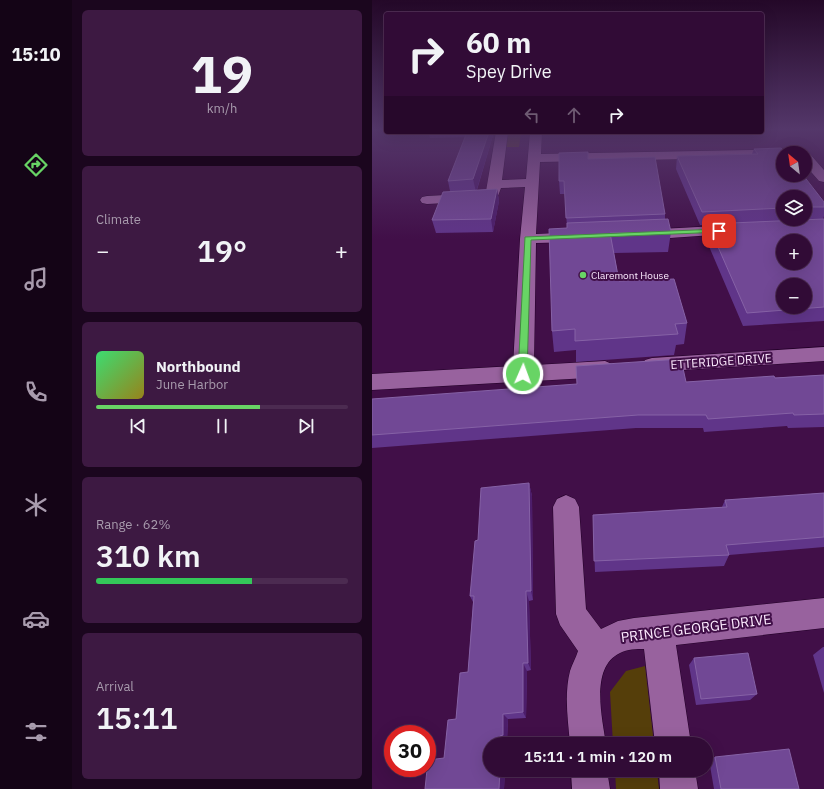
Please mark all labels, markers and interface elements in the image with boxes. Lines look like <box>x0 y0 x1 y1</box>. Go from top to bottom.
text: 60 m <box>466 24 531 61</box>
icon: right <box>400 28 452 80</box>
text: 19 <box>191 40 253 107</box>
text: 15:10 <box>11 43 61 66</box>
text: Spey Drive <box>466 60 552 83</box>
text: km/h <box>207 100 237 117</box>
icon: left <box>521 104 543 126</box>
icon: ahead <box>563 104 585 126</box>
icon: right <box>605 104 627 126</box>
north arrow <box>776 146 812 182</box>
map controls <box>776 146 812 314</box>
icon: directions <box>22 151 50 179</box>
button: layers <box>776 190 812 226</box>
text: Climate <box>96 211 141 228</box>
pin <box>702 214 736 248</box>
icon: arrive <box>708 220 730 242</box>
text: 19° <box>197 231 247 270</box>
button: + <box>776 234 812 270</box>
text: − <box>96 236 109 265</box>
text: + <box>335 236 348 265</box>
icon: music <box>22 265 50 293</box>
place label: Claremont House <box>591 269 669 282</box>
marker: Claremont House <box>578 270 588 280</box>
button: − <box>776 278 812 314</box>
street label: ETTERIDGE DRIVE <box>670 350 772 372</box>
position arrow <box>502 353 544 395</box>
text: Northbound <box>156 357 241 376</box>
text: June Harbor <box>156 376 228 393</box>
icon: phone <box>22 378 50 406</box>
icon: previous <box>127 415 149 437</box>
icon: pause <box>211 415 233 437</box>
icon: next <box>295 415 317 437</box>
icon: climate <box>22 491 50 519</box>
text: Range · 62% <box>96 516 170 533</box>
text: 310 km <box>96 536 201 575</box>
icon: car <box>22 605 50 633</box>
street label: PRINCE GEORGE DRIVE <box>620 610 772 646</box>
text: Arrival <box>96 678 134 695</box>
text: 15:11 <box>96 698 178 737</box>
icon: filters <box>22 718 50 746</box>
speed limit sign: 30 <box>384 725 436 777</box>
text: 15:11 · 1 min · 120 m <box>524 747 672 766</box>

